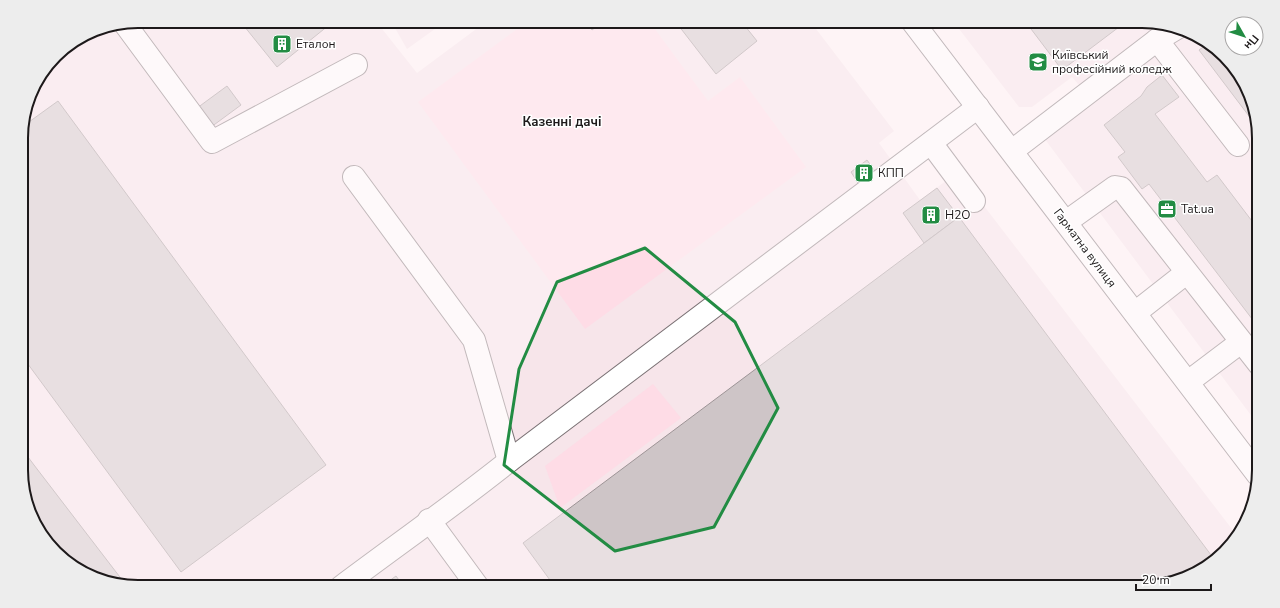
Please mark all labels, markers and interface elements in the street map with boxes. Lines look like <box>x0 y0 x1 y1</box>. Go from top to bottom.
north arrow <box>1224 16 1264 56</box>
text: Пн <box>1241 31 1262 53</box>
building icon: Еталон <box>271 33 293 55</box>
place label: Еталон <box>296 36 336 52</box>
place label: Київський професійний коледж <box>1052 47 1172 77</box>
school or university icon: Київський професійний коледж <box>1027 51 1049 73</box>
district label: Казенні дачі <box>522 113 602 131</box>
building icon: КПП <box>853 162 875 184</box>
place label: КПП <box>878 165 904 181</box>
office icon: Tat.ua <box>1156 198 1178 220</box>
place label: Tat.ua <box>1181 201 1214 217</box>
building icon: H2O <box>920 204 942 226</box>
street label: Гарматна вулиця <box>1050 205 1120 291</box>
place label: H2O <box>945 207 971 223</box>
scale bar <box>1136 566 1211 592</box>
text: 20 m <box>1142 572 1170 588</box>

